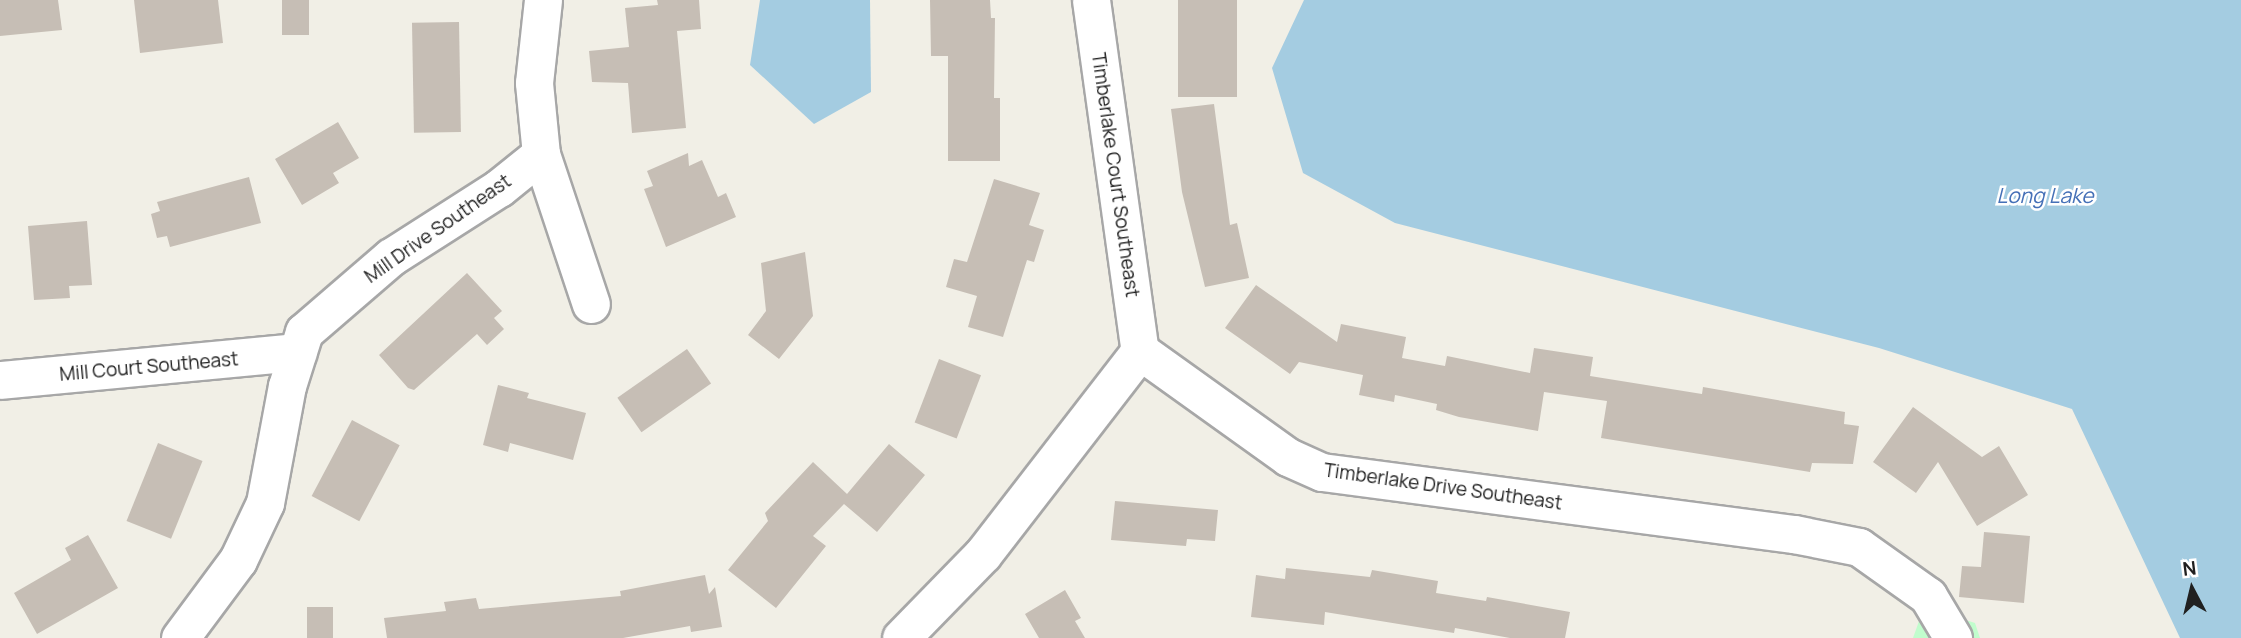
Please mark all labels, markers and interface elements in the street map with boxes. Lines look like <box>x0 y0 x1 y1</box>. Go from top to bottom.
street label: Timberlake Court Southeast <box>1087 51 1143 299</box>
street label: Mill Drive Southeast <box>360 170 516 288</box>
water label: Long Lake <box>1996 182 2094 208</box>
street label: Mill Court Southeast <box>59 348 239 386</box>
street label: Timberlake Drive Southeast <box>1322 459 1564 515</box>
north arrow <box>2157 554 2227 624</box>
text: N <box>2181 554 2198 582</box>

